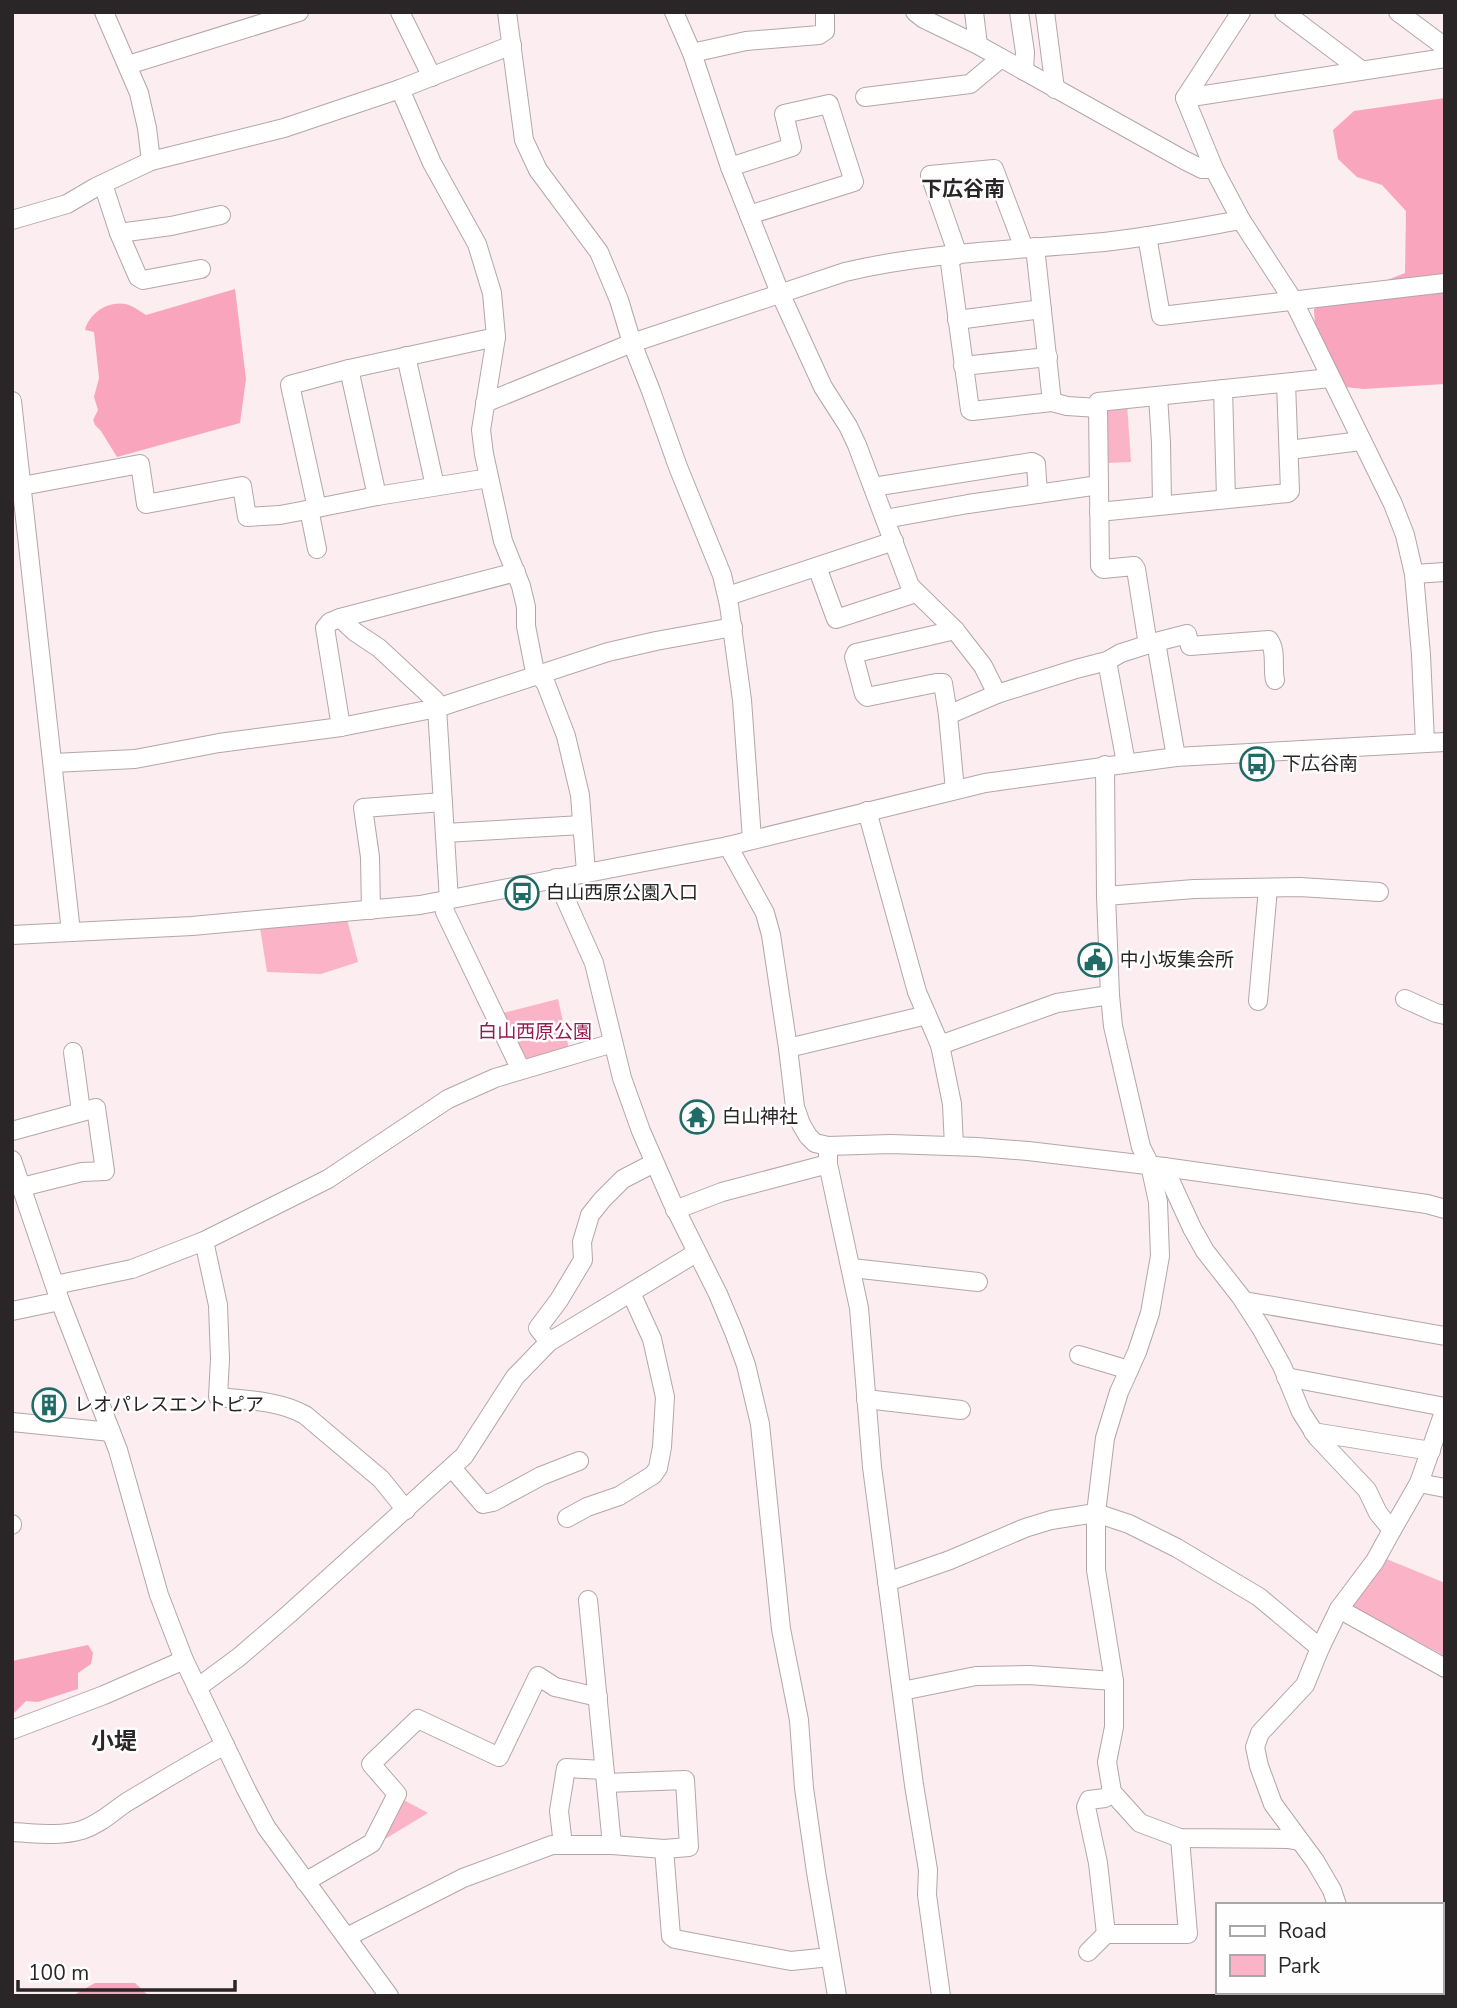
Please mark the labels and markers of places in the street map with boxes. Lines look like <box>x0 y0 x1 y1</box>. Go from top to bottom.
bus stop icon: 下広谷南 <box>1238 745 1276 783</box>
place label: 下広谷南 <box>1282 751 1358 777</box>
bus stop icon: 白山西原公園入口 <box>503 874 541 912</box>
place label: 白山西原公園入口 <box>546 880 698 906</box>
public building icon: 中小坂集会所 <box>1076 941 1114 979</box>
place label: 中小坂集会所 <box>1120 947 1234 973</box>
temple icon: 白山神社 <box>678 1098 716 1136</box>
place label: 白山神社 <box>722 1104 798 1130</box>
building icon: レオパレスエントピア <box>30 1386 68 1424</box>
place label: レオパレスエントピア <box>74 1392 264 1418</box>

